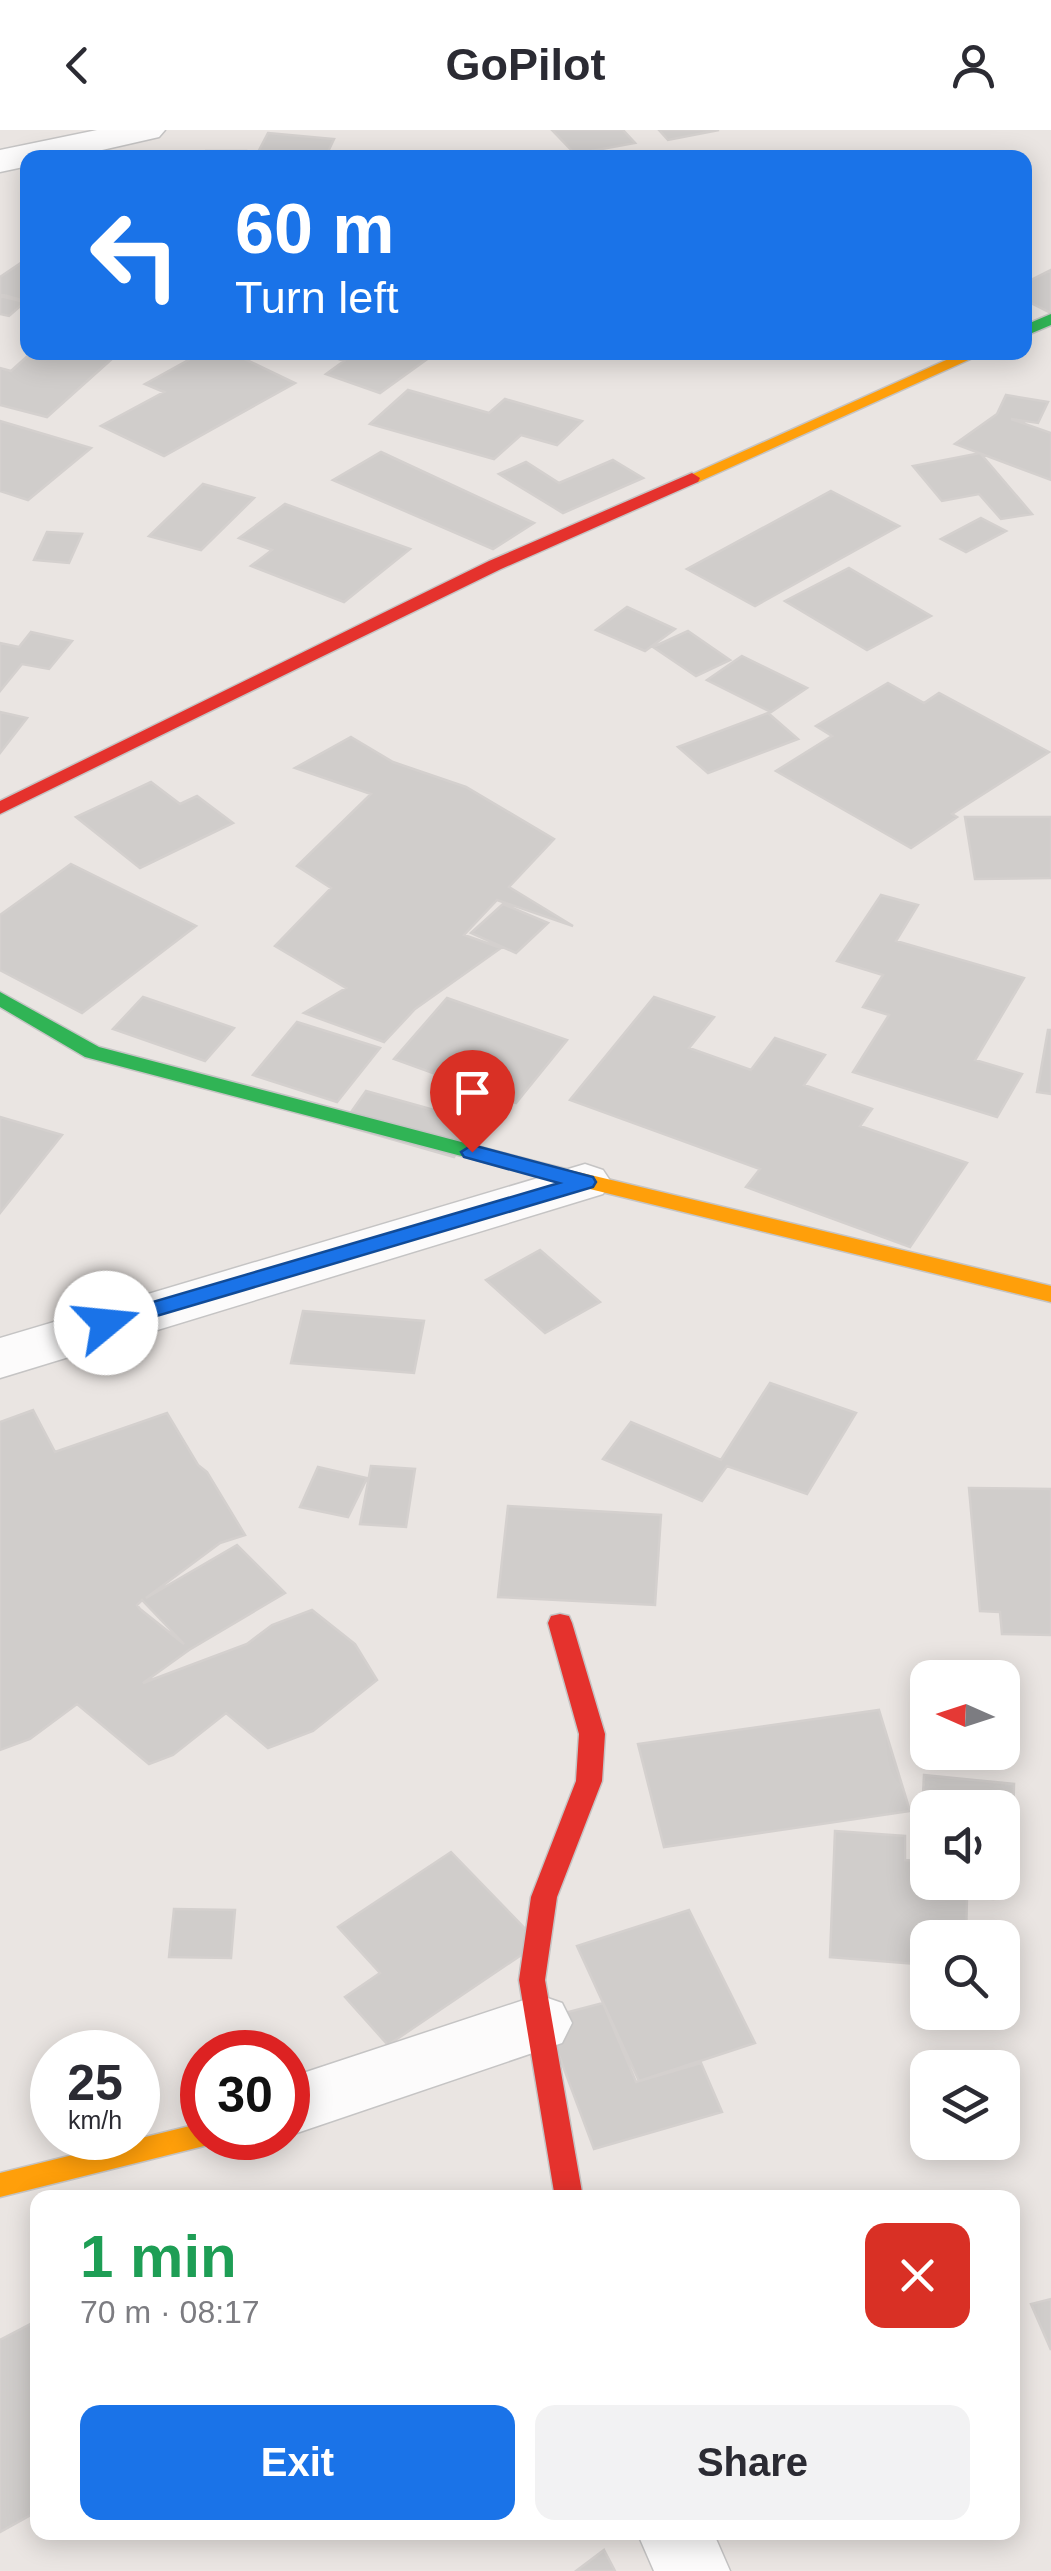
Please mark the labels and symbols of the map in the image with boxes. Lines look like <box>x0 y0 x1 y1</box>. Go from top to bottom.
pin <box>430 1050 515 1153</box>
position arrow <box>54 1271 158 1375</box>
north arrow <box>910 1660 1020 1770</box>
speed limit sign: 30 <box>180 2030 310 2160</box>

